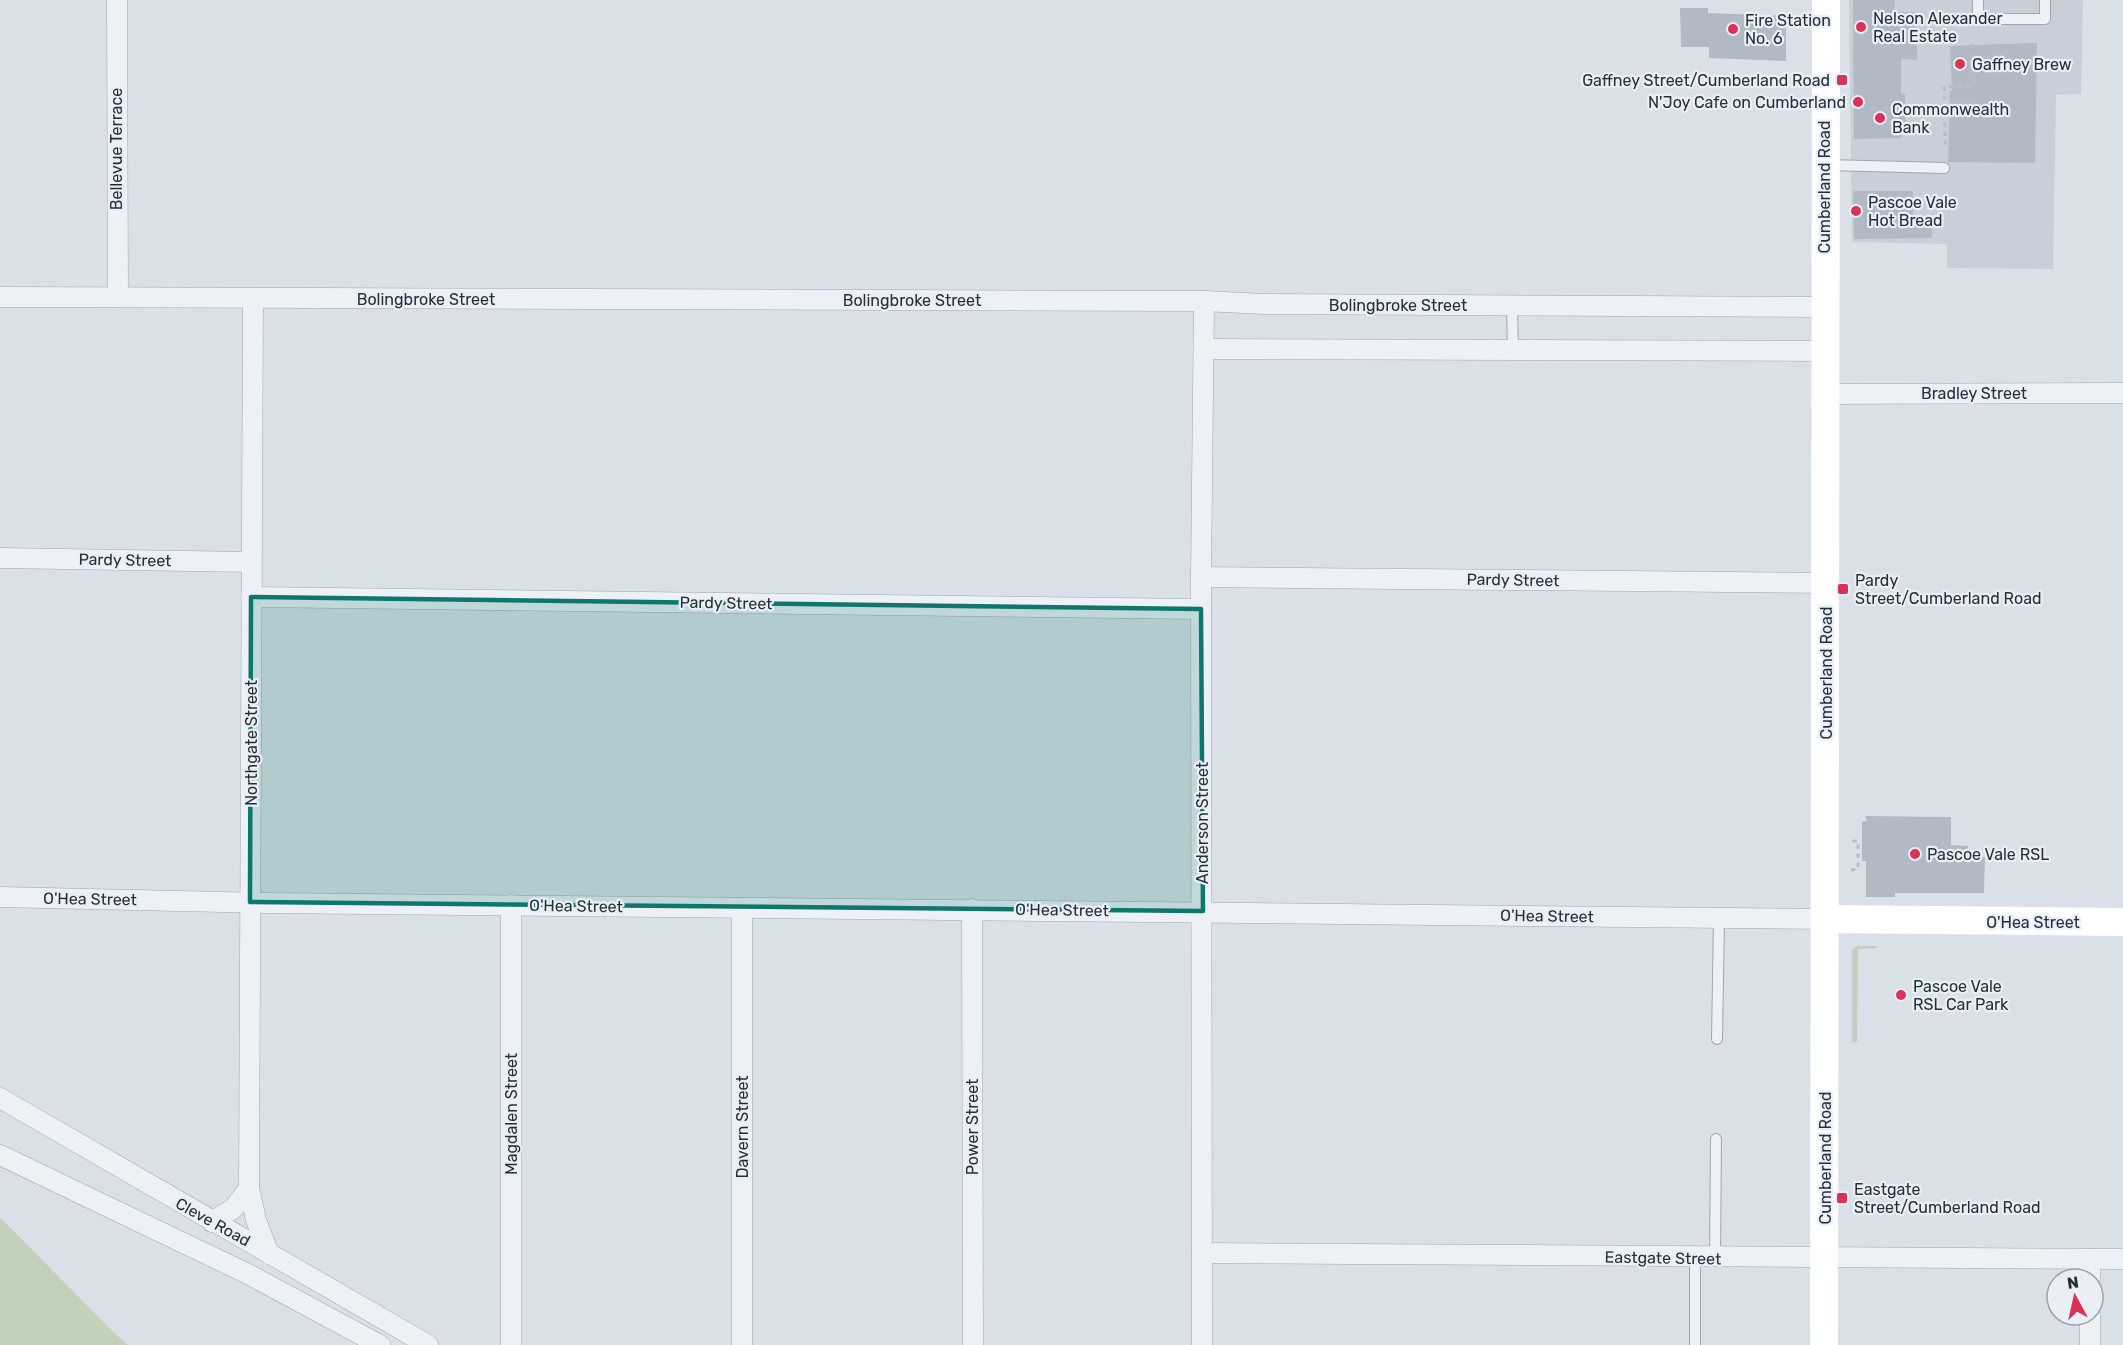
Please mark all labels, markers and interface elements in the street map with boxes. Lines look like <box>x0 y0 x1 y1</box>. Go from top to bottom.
place label: Nelson Alexander Real Estate <box>1873 9 2003 46</box>
place label: Fire Station No. 6 <box>1745 11 1831 48</box>
marker: Nelson Alexander Real Estate <box>1854 20 1868 34</box>
marker: Fire Station No. 6 <box>1726 22 1740 36</box>
place label: Gaffney Brew <box>1972 55 2072 74</box>
marker: Gaffney Brew <box>1953 57 1967 71</box>
place label: Gaffney Street/Cumberland Road <box>1582 71 1830 90</box>
marker: Gaffney Street/Cumberland Road <box>1835 73 1849 87</box>
street label: Bellevue Terrace <box>107 88 126 210</box>
place label: N'Joy Cafe on Cumberland <box>1648 93 1846 112</box>
marker: N'Joy Cafe on Cumberland <box>1851 95 1865 109</box>
place label: Commonwealth Bank <box>1892 100 2009 137</box>
marker: Commonwealth Bank <box>1873 111 1887 125</box>
street label: Cumberland Road <box>1815 121 1834 253</box>
place label: Pascoe Vale Hot Bread <box>1868 193 1957 230</box>
marker: Pascoe Vale Hot Bread <box>1849 204 1863 218</box>
street label: Bolingbroke Street <box>357 290 495 309</box>
street label: Bolingbroke Street <box>843 291 981 310</box>
street label: Bolingbroke Street <box>1329 296 1467 315</box>
street label: Bradley Street <box>1921 384 2027 403</box>
street label: Pardy Street <box>78 550 172 570</box>
street label: Pardy Street <box>1466 570 1560 590</box>
place label: Pardy Street/Cumberland Road <box>1855 571 2042 608</box>
marker: Pardy Street/Cumberland Road <box>1836 582 1850 596</box>
street label: Pardy Street <box>679 593 773 613</box>
street label: Cumberland Road <box>1817 607 1836 739</box>
street label: Northgate Street <box>242 680 261 806</box>
street label: Anderson Street <box>1193 762 1212 884</box>
place label: Pascoe Vale RSL <box>1927 845 2049 864</box>
marker: Pascoe Vale RSL <box>1908 847 1922 861</box>
street label: O'Hea Street <box>43 889 137 909</box>
street label: O'Hea Street <box>529 896 623 916</box>
street label: O'Hea Street <box>1015 900 1109 920</box>
street label: O'Hea Street <box>1500 906 1594 926</box>
street label: O'Hea Street <box>1986 913 2080 932</box>
place label: Pascoe Vale RSL Car Park <box>1913 977 2009 1014</box>
marker: Pascoe Vale RSL Car Park <box>1894 988 1908 1002</box>
street label: Magdalen Street <box>502 1053 521 1175</box>
street label: Davern Street <box>733 1075 752 1179</box>
street label: Power Street <box>963 1079 982 1175</box>
street label: Cumberland Road <box>1816 1092 1835 1224</box>
place label: Eastgate Street/Cumberland Road <box>1854 1180 2041 1217</box>
marker: Eastgate Street/Cumberland Road <box>1835 1191 1849 1205</box>
street label: Cleve Road <box>172 1194 254 1250</box>
street label: Eastgate Street <box>1605 1247 1721 1269</box>
north arrow <box>2045 1267 2105 1327</box>
text: N <box>2066 1272 2080 1293</box>

